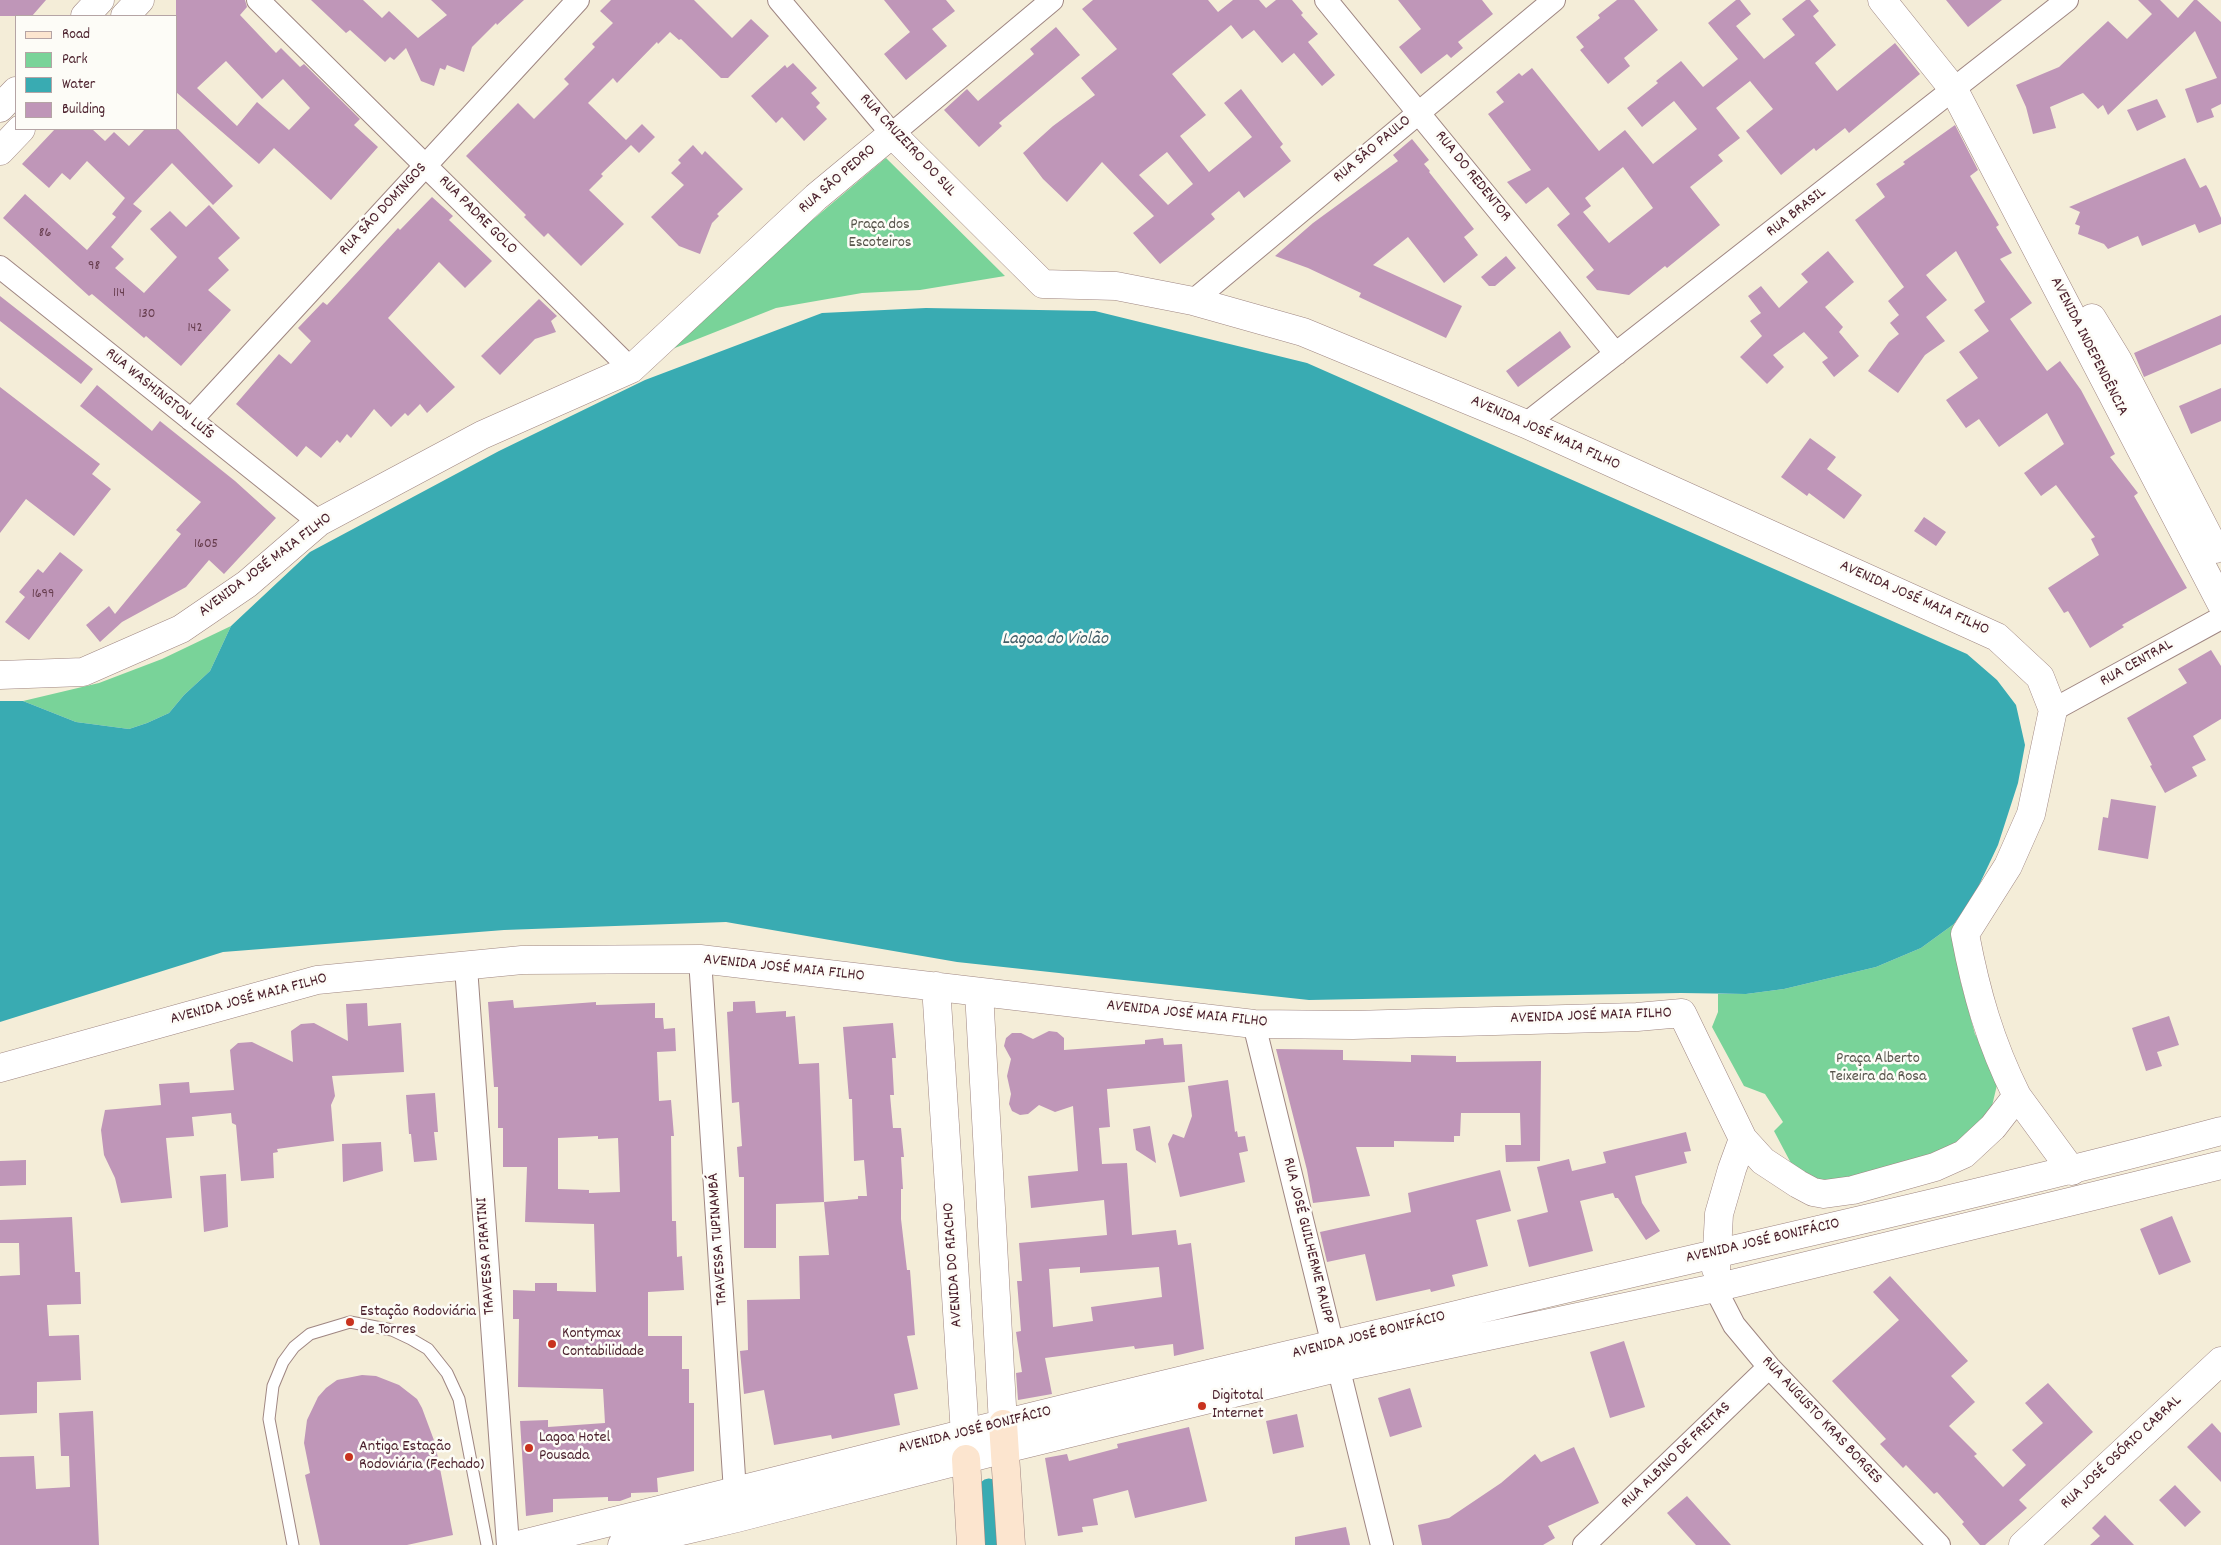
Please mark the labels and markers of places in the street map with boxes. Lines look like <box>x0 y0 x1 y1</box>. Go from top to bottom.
place label: Estação Rodoviária de Torres <box>360 1303 476 1341</box>
marker: Estação Rodoviária de Torres <box>344 1316 356 1328</box>
place label: Kontymax Contabilidade <box>562 1325 644 1363</box>
marker: Kontymax Contabilidade <box>546 1338 558 1350</box>
place label: Digitotal Internet <box>1212 1387 1264 1425</box>
marker: Digitotal Internet <box>1196 1400 1208 1412</box>
place label: Lagoa Hotel Pousada <box>539 1429 610 1467</box>
place label: Antiga Estação Rodoviária (Fechado) <box>359 1438 484 1476</box>
marker: Lagoa Hotel Pousada <box>523 1442 535 1454</box>
marker: Antiga Estação Rodoviária (Fechado) <box>343 1451 355 1463</box>

